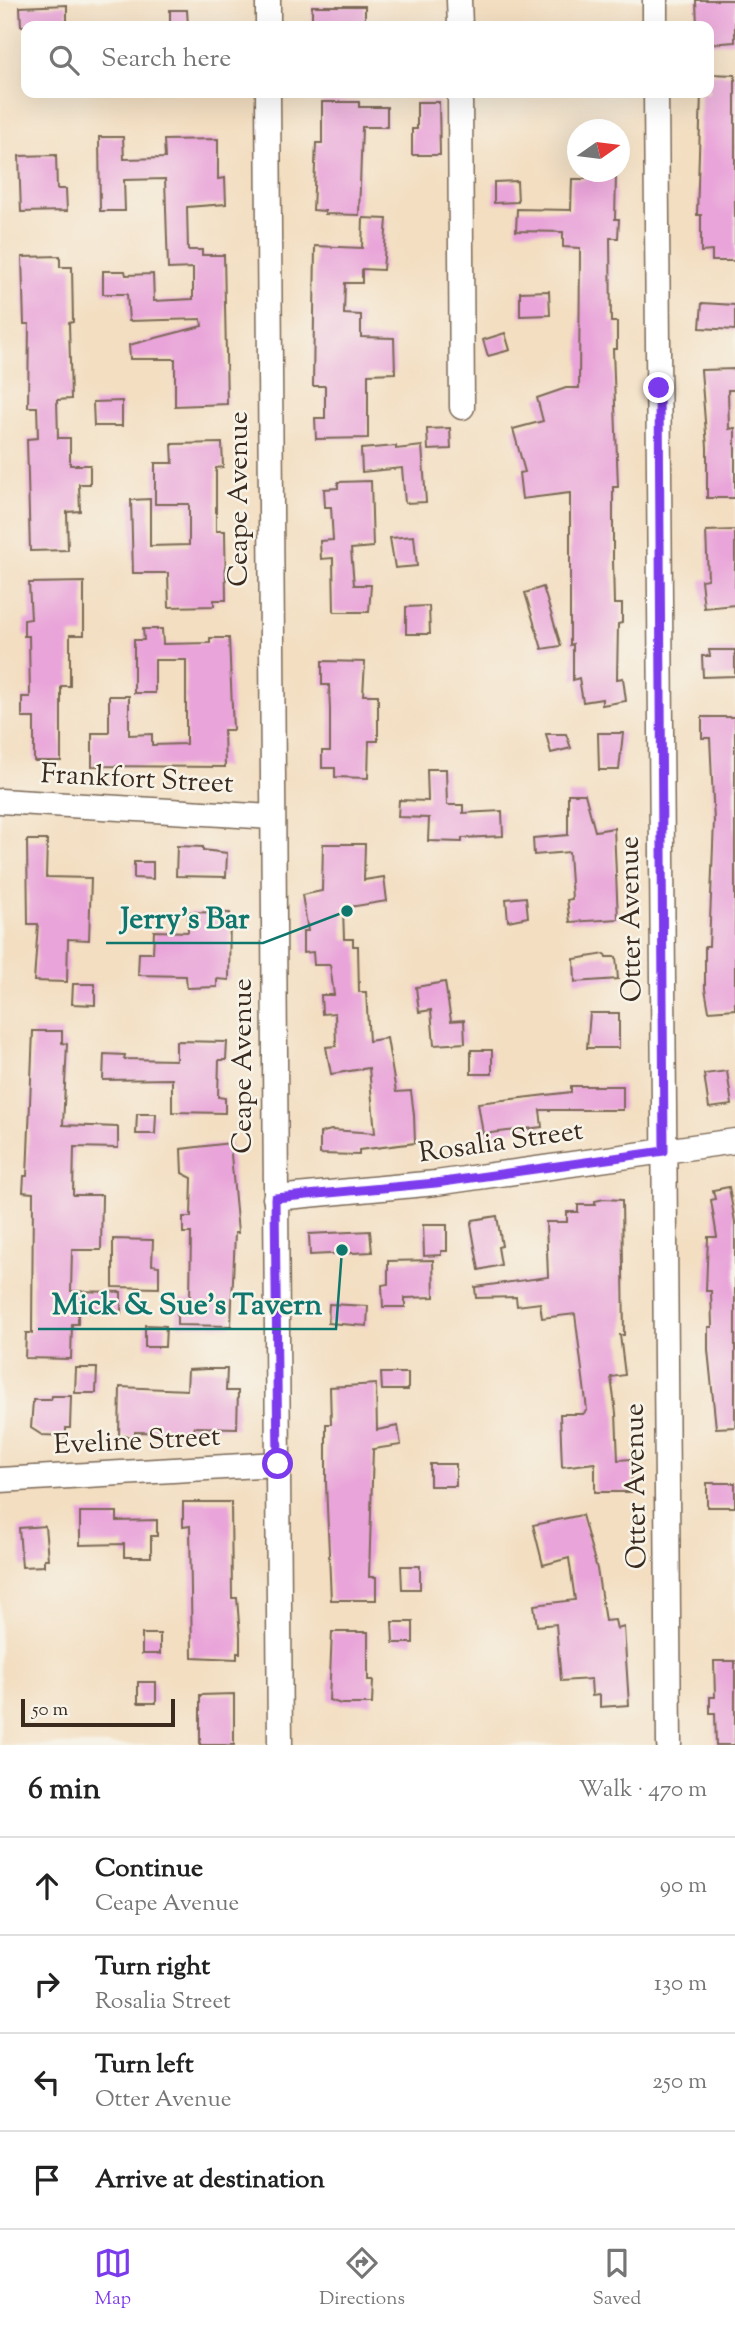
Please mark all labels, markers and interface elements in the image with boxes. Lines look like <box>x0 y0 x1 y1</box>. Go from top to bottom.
search box <box>21 21 714 98</box>
icon: search <box>45 41 83 79</box>
text: Search here <box>101 41 231 78</box>
north arrow <box>567 119 630 182</box>
route end <box>643 372 674 403</box>
street label: Ceape Avenue <box>220 411 260 587</box>
street label: Frankfort Street <box>40 755 235 805</box>
street label: Otter Avenue <box>611 836 653 1002</box>
callout: Jerry's Bar <box>106 892 263 943</box>
text: Jerry's Bar <box>119 899 250 942</box>
street label: Ceape Avenue <box>224 978 264 1154</box>
street label: Rosalia Street <box>416 1112 586 1174</box>
callout: Mick & Sue's Tavern <box>38 1278 336 1329</box>
text: Mick & Sue's Tavern <box>52 1285 322 1328</box>
street label: Otter Avenue <box>616 1403 658 1569</box>
street label: Eveline Street <box>53 1418 222 1466</box>
route start <box>262 1448 293 1479</box>
scale bar <box>21 1696 175 1728</box>
text: 50 m <box>32 1697 68 1724</box>
text: 6 min <box>28 1769 100 1812</box>
text: Walk · 470 m <box>579 1774 707 1807</box>
text: Continue <box>95 1851 203 1888</box>
icon: ahead <box>28 1867 66 1905</box>
text: 90 m <box>660 1870 707 1903</box>
text: Ceape Avenue <box>95 1888 239 1921</box>
text: Turn right <box>95 1949 210 1986</box>
icon: right <box>28 1965 66 2003</box>
text: 130 m <box>654 1968 707 2001</box>
text: Rosalia Street <box>95 1986 231 2019</box>
text: Turn left <box>95 2047 194 2084</box>
icon: left <box>28 2063 66 2101</box>
text: 250 m <box>652 2066 707 2099</box>
text: Otter Avenue <box>95 2084 231 2117</box>
icon: arrive <box>28 2161 66 2199</box>
text: Arrive at destination <box>95 2162 325 2199</box>
tab: Map <box>94 2244 132 2313</box>
tab: Directions <box>319 2244 405 2313</box>
tab: Saved <box>592 2244 641 2313</box>

